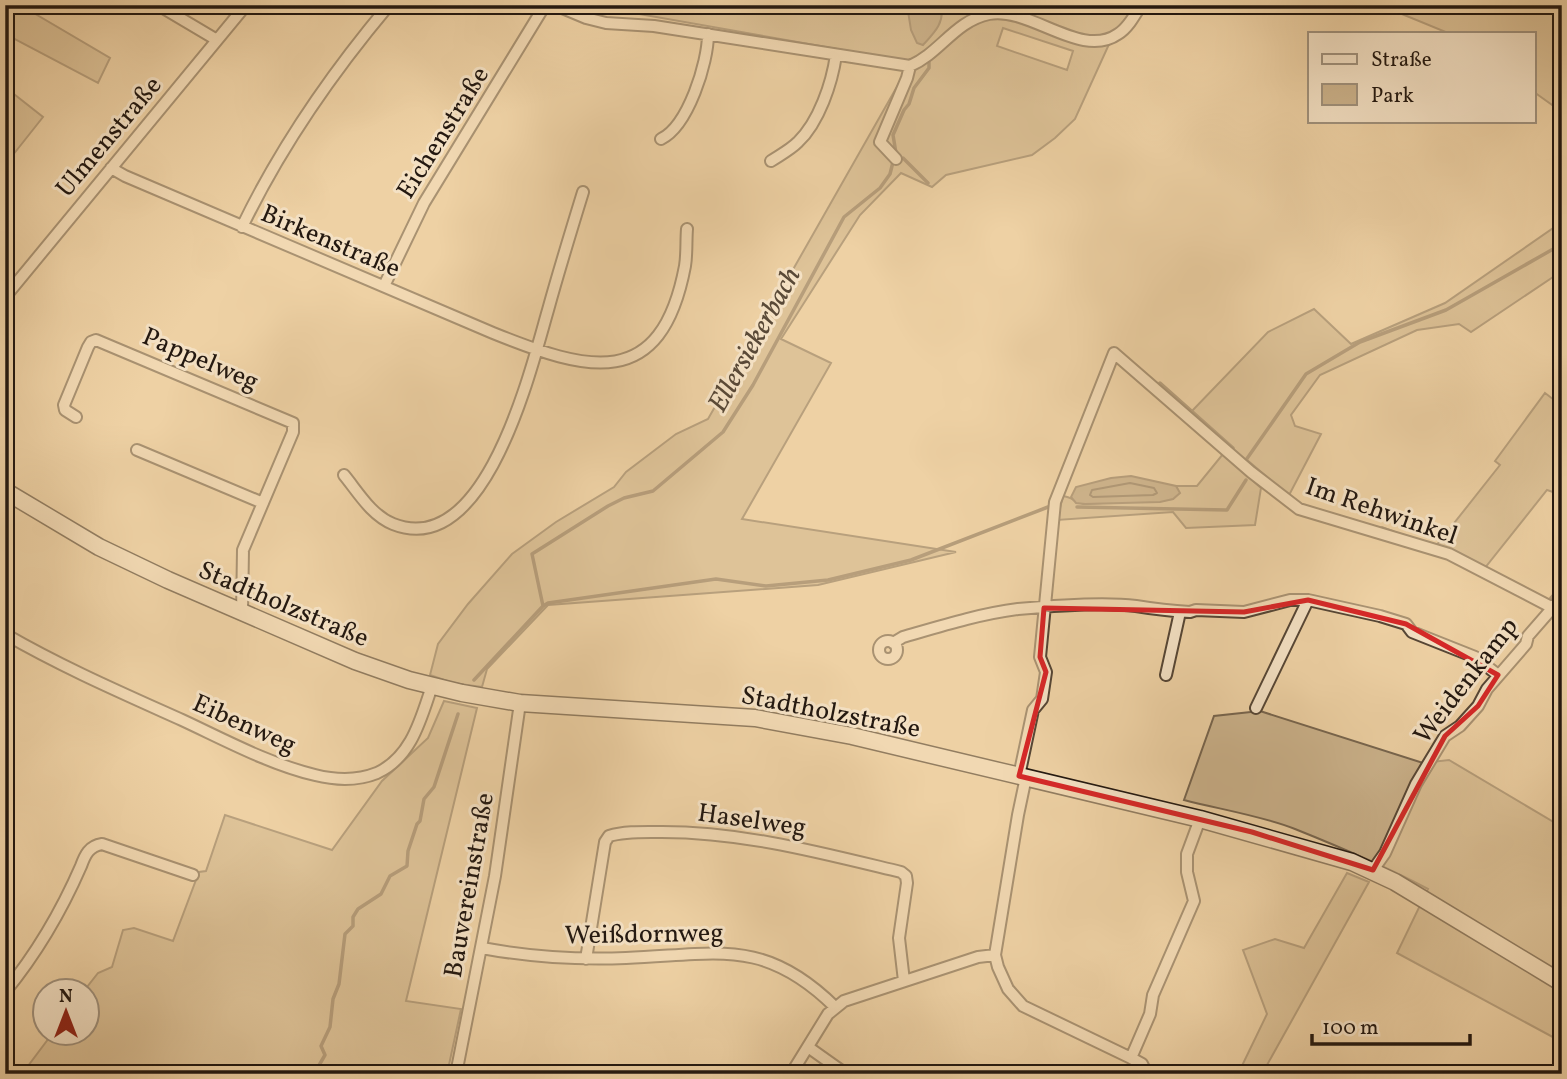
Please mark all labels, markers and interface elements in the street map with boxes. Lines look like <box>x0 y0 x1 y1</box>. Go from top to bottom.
legend <box>1308 32 1536 122</box>
text: Straße <box>1371 46 1432 75</box>
street label: Eichenstraße <box>389 60 499 206</box>
street label: Ulmenstraße <box>48 69 171 206</box>
text: Park <box>1371 82 1414 111</box>
street label: Birkenstraße <box>255 196 406 287</box>
water label: Ellersiekerbach <box>699 261 811 420</box>
street label: Pappelweg <box>136 319 264 401</box>
street label: Im Rehwinkel <box>1300 469 1462 555</box>
street label: Stadtholzstraße <box>192 553 374 657</box>
street label: Weidenkamp <box>1406 610 1527 752</box>
street label: Stadtholzstraße <box>738 678 923 748</box>
street label: Eibenweg <box>187 686 302 764</box>
street label: Bauvereinstraße <box>436 790 504 981</box>
street label: Haselweg <box>695 796 808 846</box>
street label: Weißdornweg <box>564 916 724 954</box>
north arrow <box>32 978 102 1048</box>
text: N <box>59 984 73 1010</box>
scale bar <box>1312 1002 1469 1046</box>
text: 100 m <box>1322 1014 1379 1043</box>

